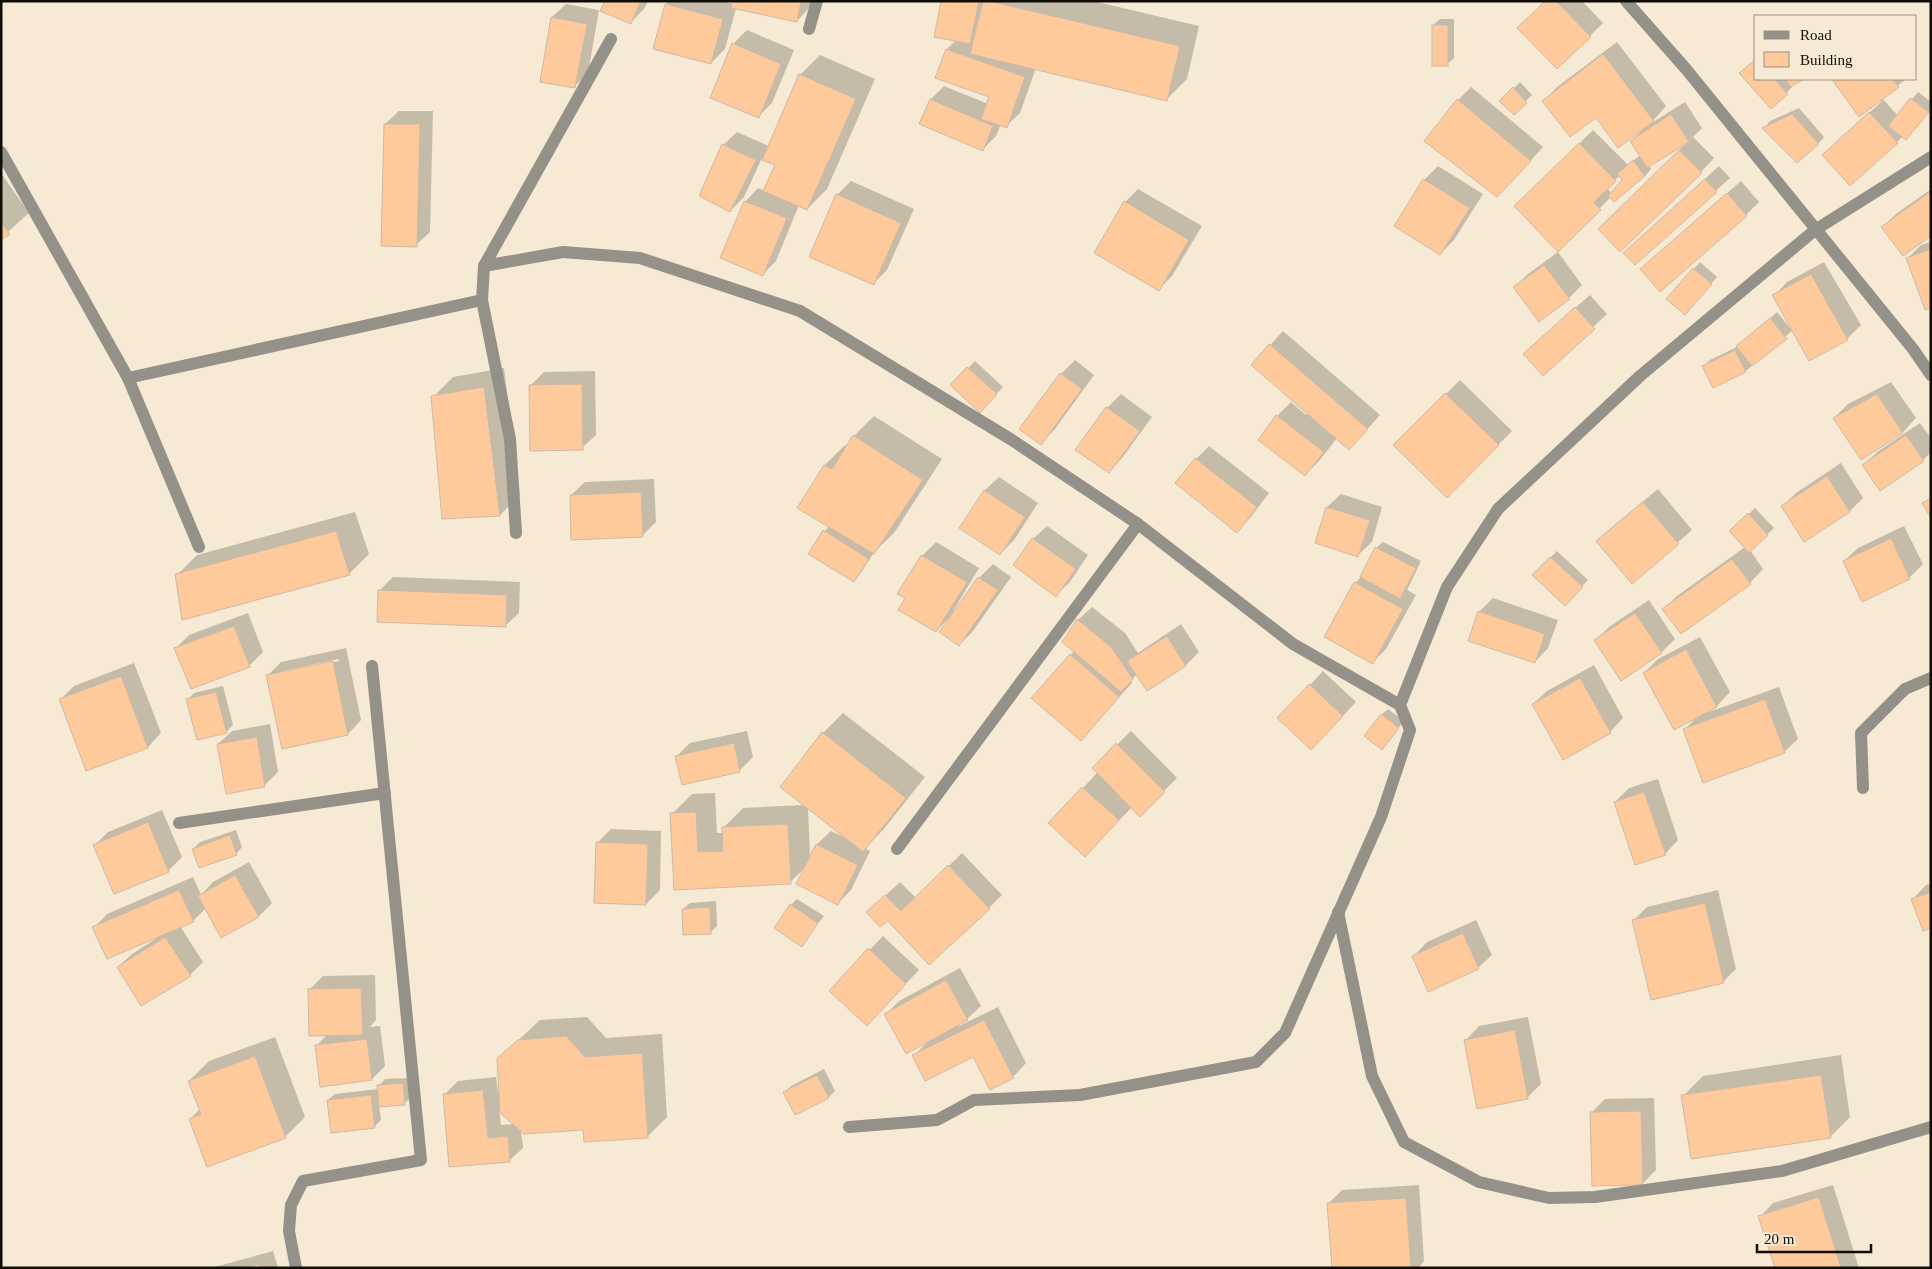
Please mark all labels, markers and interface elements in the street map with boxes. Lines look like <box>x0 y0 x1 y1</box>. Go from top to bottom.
legend <box>1754 15 1917 80</box>
text: Road <box>1800 27 1832 43</box>
text: Building <box>1800 52 1853 68</box>
scale bar <box>1757 1222 1871 1254</box>
text: 20 m <box>1764 1231 1795 1247</box>

